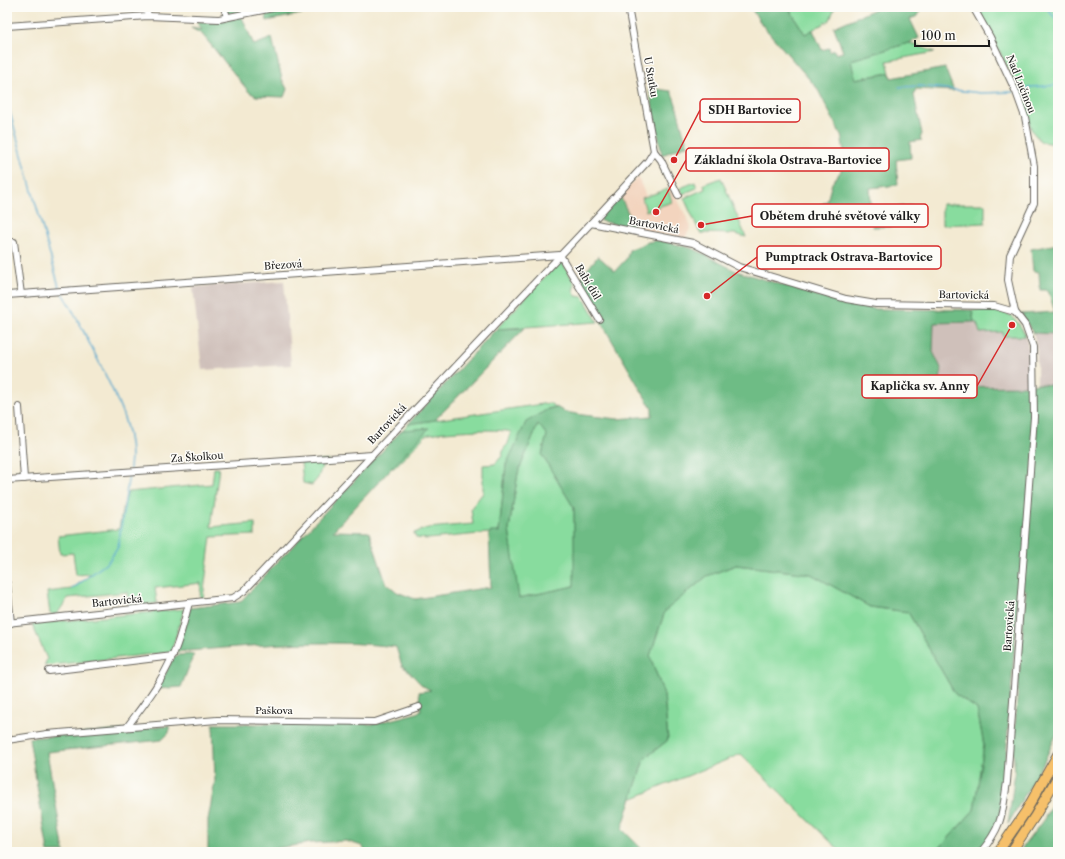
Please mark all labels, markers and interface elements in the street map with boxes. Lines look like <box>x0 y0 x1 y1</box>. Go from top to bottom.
scale bar <box>915 22 989 48</box>
text: 100 m <box>921 28 956 43</box>
street label: Nad Lučinou <box>1003 53 1039 115</box>
street label: U Statku <box>641 56 661 98</box>
callout: SDH Bartovice <box>700 99 800 122</box>
text: SDH Bartovice <box>708 103 792 117</box>
callout: Základní škola Ostrava-Bartovice <box>686 148 889 171</box>
text: Základní škola Ostrava-Bartovice <box>694 153 882 167</box>
callout: Obětem druhé světové války <box>752 204 928 227</box>
text: Obětem druhé světové války <box>760 209 920 223</box>
street label: Bartovická <box>628 214 681 236</box>
callout: Pumptrack Ostrava-Bartovice <box>757 246 941 269</box>
text: Pumptrack Ostrava-Bartovice <box>765 250 933 264</box>
street label: Březová <box>264 257 303 273</box>
street label: Babí důl <box>572 262 604 302</box>
street label: Bartovická <box>939 288 990 302</box>
callout: Kaplička sv. Anny <box>862 375 977 398</box>
text: Kaplička sv. Anny <box>870 379 970 393</box>
street label: Bartovická <box>365 401 409 447</box>
street label: Za Školkou <box>170 449 224 465</box>
street label: Bartovická <box>91 592 143 610</box>
street label: Bartovická <box>1001 600 1017 652</box>
street label: Paškova <box>255 704 294 717</box>

